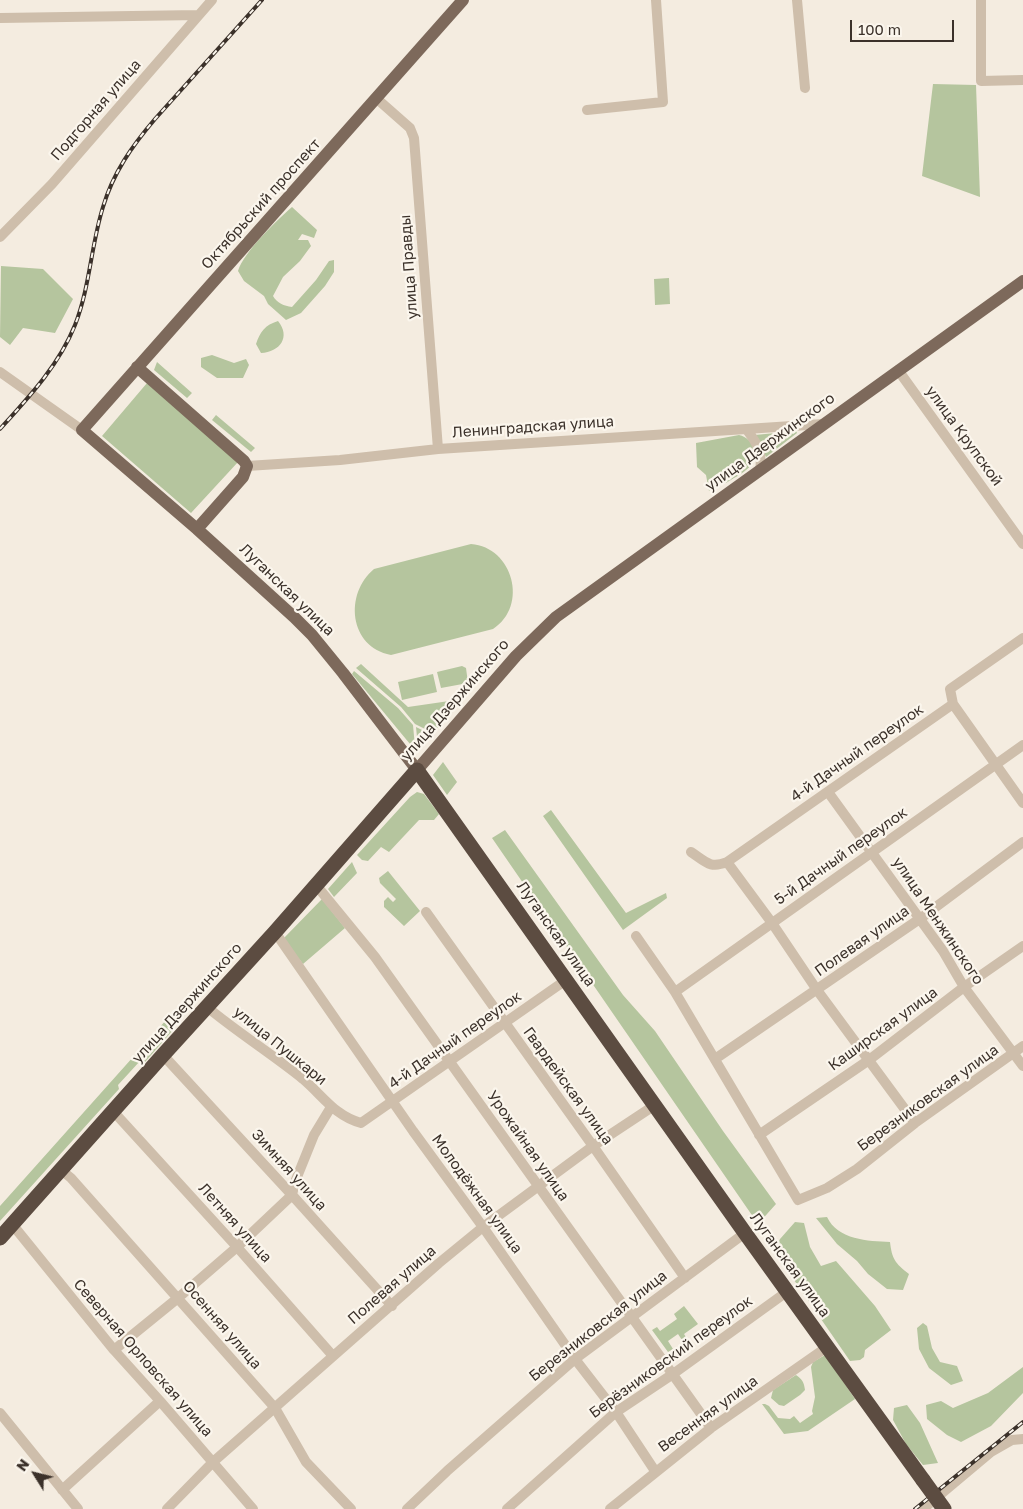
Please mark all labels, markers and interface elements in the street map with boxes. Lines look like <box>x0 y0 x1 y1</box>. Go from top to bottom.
scale bar <box>853 10 957 42</box>
text: 100 m <box>858 20 901 38</box>
street label: Подгорная улица <box>47 56 145 164</box>
street label: Октябрьский проспект <box>198 135 324 273</box>
street label: улица Правды <box>396 214 422 320</box>
street label: улица Крупской <box>922 383 1006 489</box>
street label: улица Дзержинского <box>702 389 838 495</box>
street label: Ленинградская улица <box>452 412 614 442</box>
street label: Луганская улица <box>236 540 338 640</box>
street label: улица Дзержинского <box>397 635 513 765</box>
street label: 4-й Дачный переулок <box>787 700 927 806</box>
street label: 5-й Дачный переулок <box>771 803 911 909</box>
street label: улица Менжинского <box>889 854 987 988</box>
street label: Луганская улица <box>513 878 599 990</box>
street label: Полевая улица <box>811 902 913 980</box>
street label: улица Дзержинского <box>128 939 246 1067</box>
street label: Каширская улица <box>825 983 941 1075</box>
street label: 4-й Дачный переулок <box>385 987 525 1093</box>
street label: улица Пушкари <box>230 1003 330 1089</box>
street label: Гвардейская улица <box>519 1024 617 1148</box>
street label: Березниковская улица <box>854 1041 1002 1155</box>
street label: Урожайная улица <box>483 1087 573 1205</box>
street label: Зимняя улица <box>248 1126 330 1214</box>
street label: Молодёжная улица <box>428 1131 526 1257</box>
street label: Летняя улица <box>195 1180 275 1266</box>
street label: Луганская улица <box>746 1209 834 1321</box>
street label: Полевая улица <box>344 1242 440 1328</box>
street label: Березниковская улица <box>525 1267 671 1385</box>
street label: Северная Орловская улица <box>70 1275 216 1441</box>
street label: Осенняя улица <box>179 1277 265 1373</box>
street label: Берёзниковский переулок <box>586 1292 756 1422</box>
street label: Весенняя улица <box>655 1372 761 1456</box>
north arrow <box>10 1449 60 1499</box>
text: N <box>12 1456 32 1474</box>

